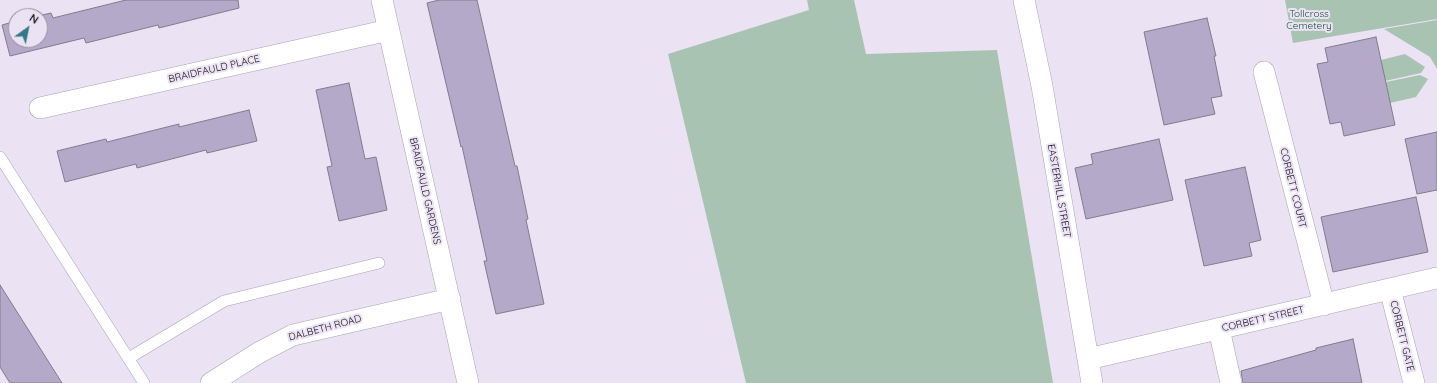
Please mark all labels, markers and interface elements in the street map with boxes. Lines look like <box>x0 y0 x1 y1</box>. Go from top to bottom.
north arrow <box>8 8 48 48</box>
park label: Tollcross Cemetery <box>1286 8 1332 32</box>
text: N <box>27 11 41 27</box>
street label: BRAIDFAULD PLACE <box>167 53 261 85</box>
street label: BRAIDFAULD GARDENS <box>407 136 443 246</box>
street label: EASTERHILL STREET <box>1045 143 1073 239</box>
street label: CORBETT COURT <box>1277 147 1309 229</box>
street label: CORBETT GATE <box>1387 299 1417 373</box>
street label: CORBETT STREET <box>1221 304 1305 334</box>
street label: DALBETH ROAD <box>287 313 363 343</box>

